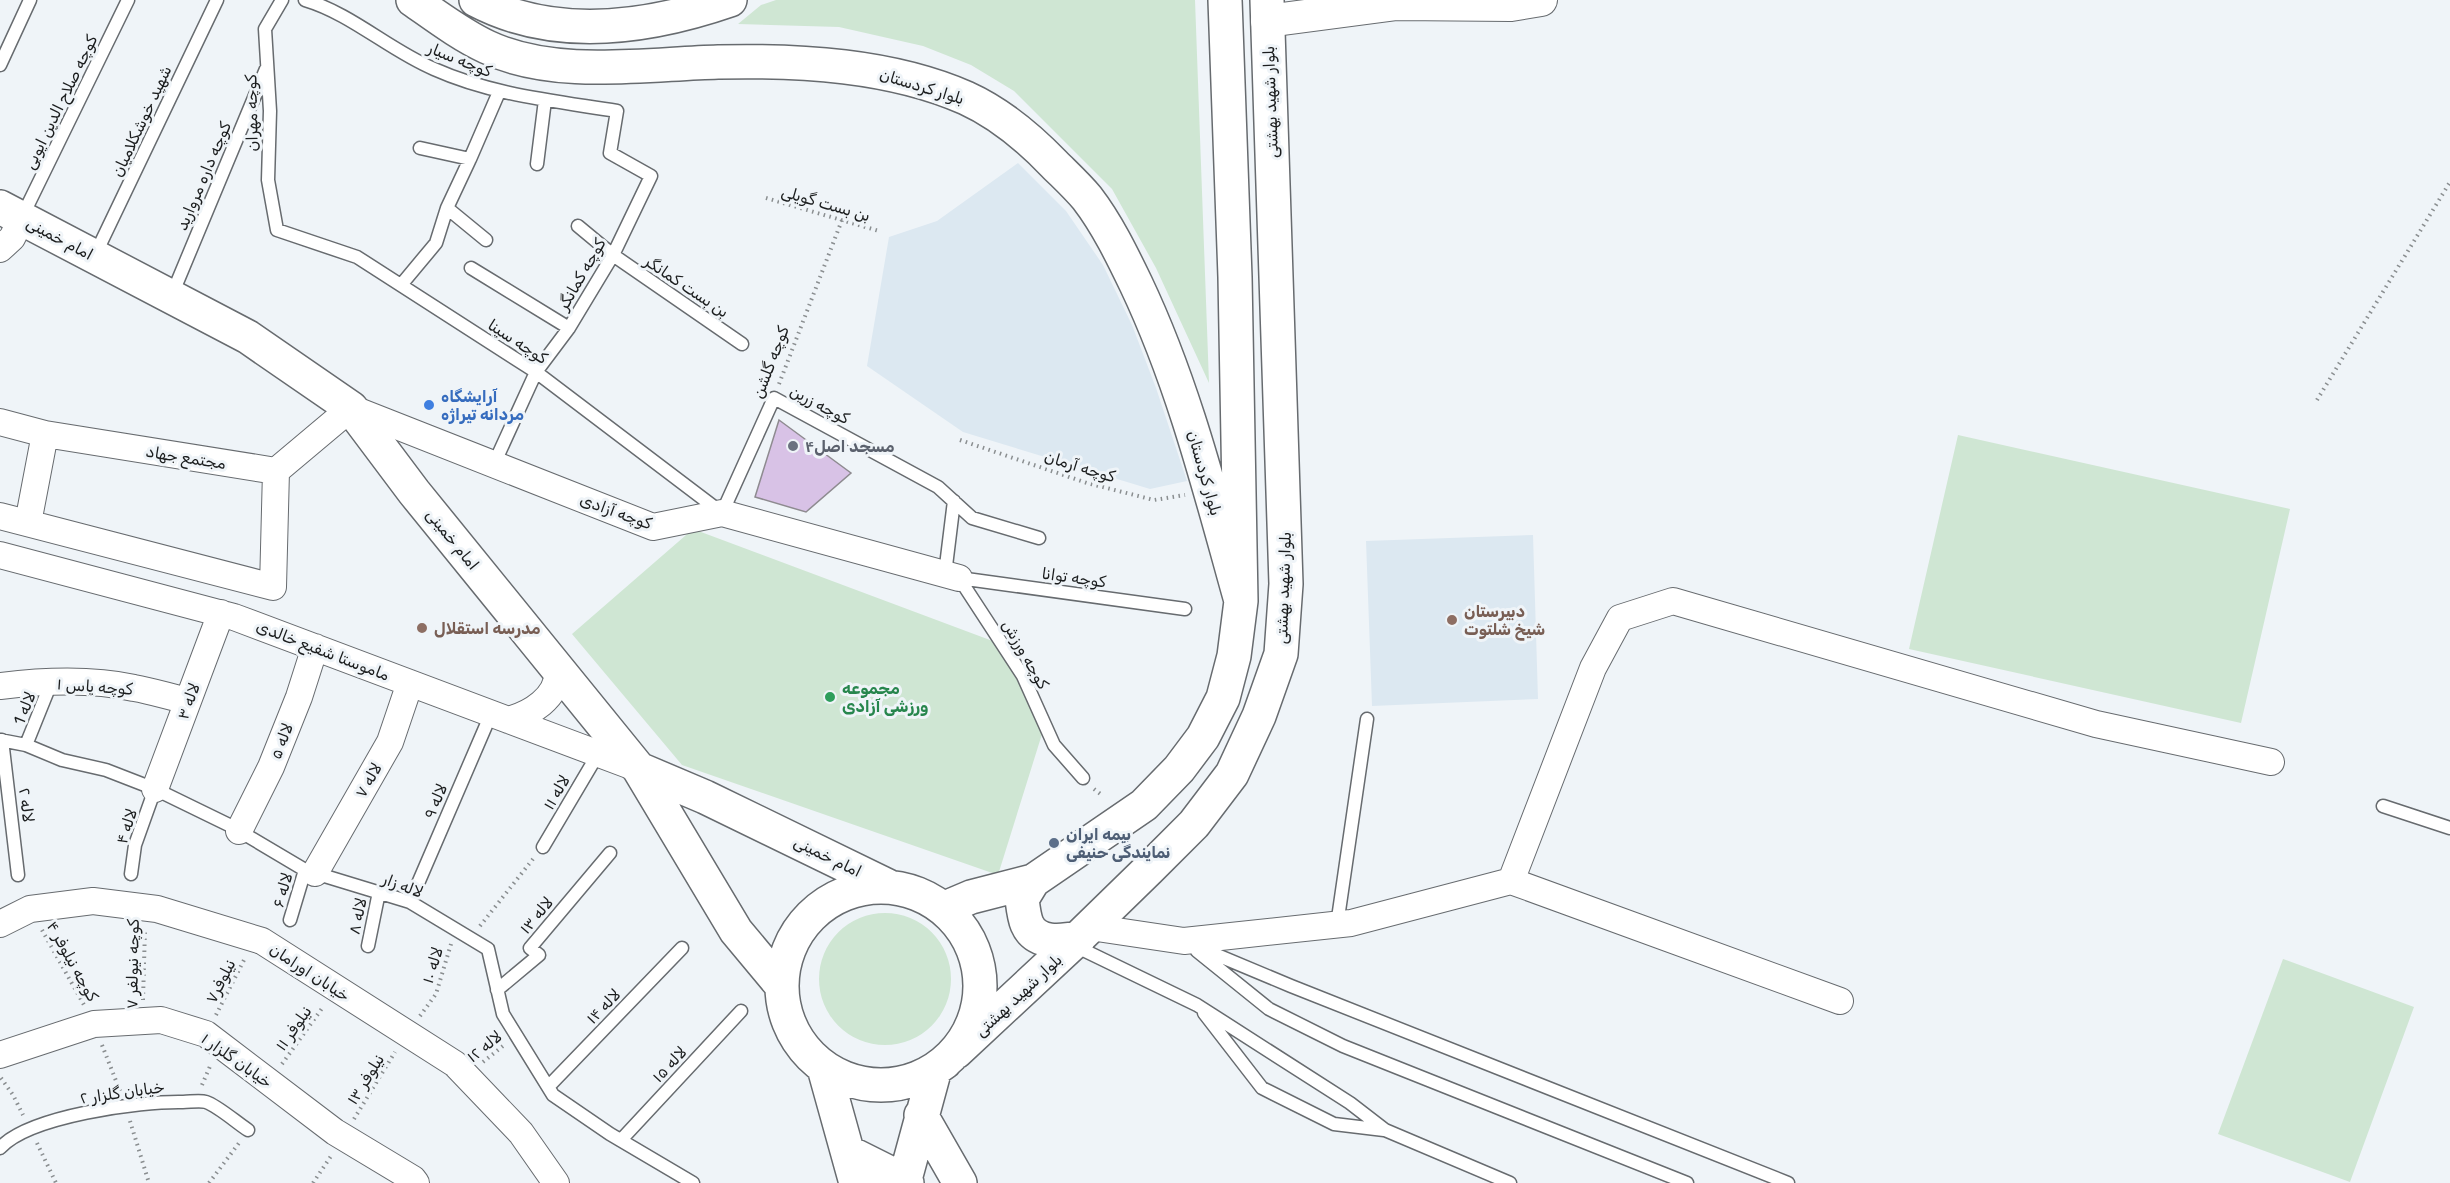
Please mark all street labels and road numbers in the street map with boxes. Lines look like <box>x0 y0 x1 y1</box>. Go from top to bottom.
street label: کوچه صلاح الدین ایوبی <box>20 31 103 173</box>
street label: کوچه سیار <box>424 38 495 82</box>
street label: بلوار شهید بهشتی <box>1259 45 1283 159</box>
street label: شهید خوشکلامیان <box>107 62 176 180</box>
street label: بلوار کردستان <box>877 65 966 109</box>
street label: کوچه مهران <box>241 73 263 152</box>
street label: کوچه داره مروارید <box>172 118 236 234</box>
street label: بن بست گویلی <box>779 182 873 226</box>
street label: امام خمینی <box>23 213 96 265</box>
street label: کوچه کمانگر <box>553 234 611 315</box>
street label: بن بست کمانگر <box>640 251 732 322</box>
street label: کوچه سینا <box>484 315 552 369</box>
street label: کوچه گلشن <box>748 323 794 401</box>
street label: کوچه زرین <box>786 381 853 429</box>
street label: بلوار کردستان <box>1182 428 1226 518</box>
street label: مجتمع جهاد <box>144 442 228 475</box>
street label: کوچه آرمان <box>1042 447 1118 487</box>
street label: کوچه آزادی <box>577 490 655 534</box>
street label: امام خمینی <box>421 505 483 574</box>
street label: بلوار شهید بهشتی <box>1272 531 1296 645</box>
street label: کوچه توانا <box>1040 564 1108 593</box>
street label: ماموستا شفیع خالدی <box>253 616 392 687</box>
street label: کوچه ورزش <box>997 616 1053 693</box>
street label: کوچه یاس ۱ <box>56 674 134 700</box>
street label: لاله ۳ <box>173 680 204 722</box>
street label: لاله 1 <box>9 689 40 727</box>
street label: لاله ۵ <box>266 720 297 762</box>
street label: لاله ۷ <box>351 759 386 801</box>
street label: لاله ۱۱ <box>539 772 574 813</box>
street label: لاله ۹ <box>420 781 451 822</box>
street label: لاله ۲ <box>15 787 38 824</box>
street label: لاله ۴ <box>112 806 141 846</box>
street label: امام خمینی <box>790 832 865 882</box>
street label: لاله زار <box>378 869 426 903</box>
street label: لاله ۶ <box>268 870 297 910</box>
street label: لاله ۱۳ <box>516 893 557 938</box>
street label: لاله ۸ <box>344 896 371 936</box>
street label: کوچه نیلوفر ۴ <box>42 918 103 1006</box>
street label: کوچه نیولفر ۷ <box>122 918 144 1009</box>
street label: خیابان اورامان <box>266 940 353 1006</box>
street label: لاله ۱۰ <box>418 945 447 986</box>
street label: بلوار شهید بهشتی <box>971 950 1067 1041</box>
street label: نیلوفر۷ <box>201 956 240 1007</box>
street label: لاله ۱۴ <box>582 985 624 1028</box>
street label: نیلوفر ۱۱ <box>271 1002 316 1055</box>
street label: لاله ۱۲ <box>463 1026 506 1066</box>
street label: خیابان گلزار ۱ <box>197 1029 276 1093</box>
street label: لاله ۱۵ <box>648 1042 691 1086</box>
street label: نیلوفر ۱۳ <box>343 1051 389 1108</box>
street label: خیابان گلزار ۲ <box>79 1077 166 1109</box>

